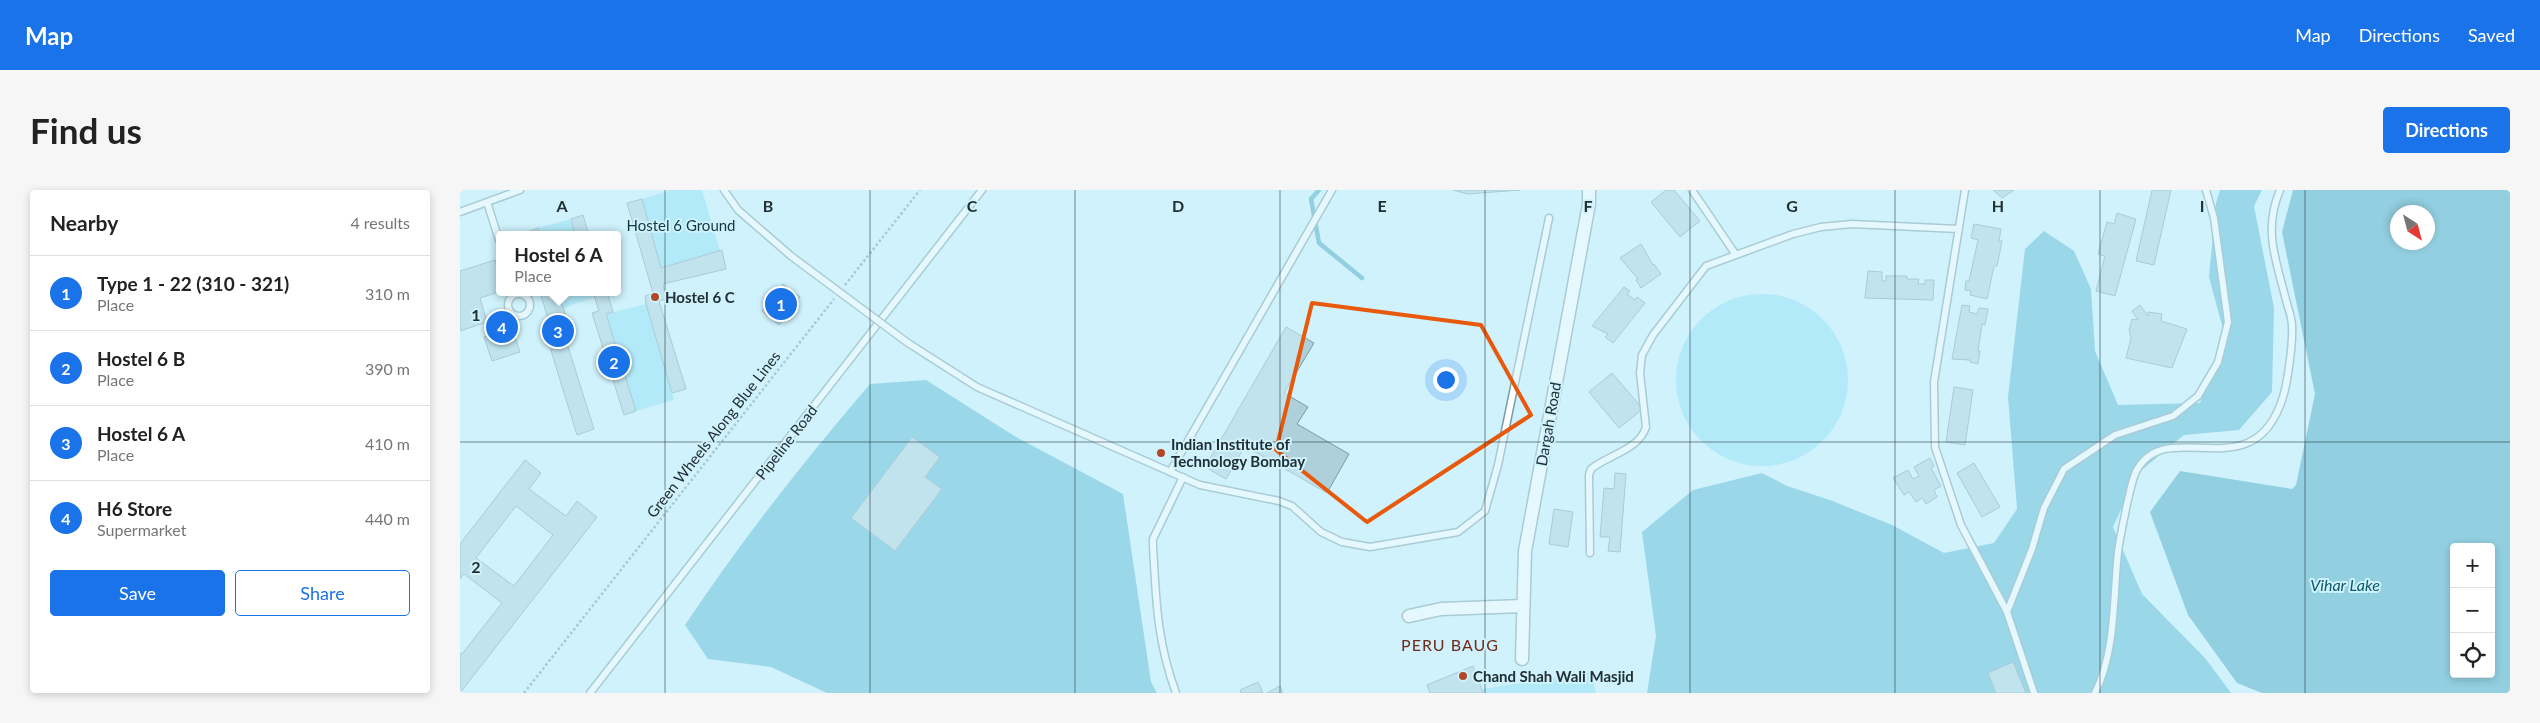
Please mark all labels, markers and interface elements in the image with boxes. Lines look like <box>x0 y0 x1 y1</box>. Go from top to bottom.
text: Map <box>25 21 73 50</box>
text: Map <box>2295 24 2331 46</box>
text: Directions <box>2359 24 2440 46</box>
text: Saved <box>2468 24 2515 46</box>
button: Directions <box>2383 107 2510 153</box>
text: Find us <box>30 109 142 151</box>
text: A <box>555 196 568 215</box>
text: B <box>763 196 773 215</box>
text: C <box>967 196 978 215</box>
text: D <box>1172 196 1184 215</box>
text: E <box>1377 196 1387 215</box>
text: F <box>1583 196 1593 215</box>
text: G <box>1786 196 1798 215</box>
text: H <box>1992 196 2004 215</box>
text: I <box>2200 196 2204 215</box>
north arrow <box>2390 205 2435 250</box>
text: Nearby <box>50 210 118 235</box>
text: 4 results <box>350 213 410 232</box>
park label: Hostel 6 Ground <box>626 216 736 234</box>
popup <box>496 231 621 296</box>
text: Hostel 6 A <box>514 243 603 266</box>
text: Place <box>514 266 552 285</box>
text: Type 1 - 22 (310 - 321) <box>97 272 289 295</box>
text: 1 <box>61 284 71 303</box>
text: 310 m <box>365 284 410 303</box>
pin: 1 <box>765 285 797 323</box>
place label: Hostel 6 C <box>665 288 735 306</box>
marker: Hostel 6 C <box>649 291 661 303</box>
text: Place <box>97 295 134 314</box>
text: 1 <box>471 305 481 324</box>
pin: 4 <box>486 308 518 346</box>
pin: 3 <box>542 312 574 350</box>
pin: 2 <box>598 343 630 381</box>
text: Hostel 6 B <box>97 347 185 370</box>
street label: Green Wheels Along Blue Lines <box>642 347 784 521</box>
text: 2 <box>61 359 71 378</box>
text: 390 m <box>365 359 410 378</box>
your location <box>1433 367 1459 393</box>
text: Place <box>97 370 134 389</box>
street label: Dargah Road <box>1532 381 1564 467</box>
street label: Pipeline Road <box>751 401 821 483</box>
text: Hostel 6 A <box>97 422 185 445</box>
text: 3 <box>61 434 71 453</box>
text: 410 m <box>365 434 410 453</box>
place label: Indian Institute of Technology Bombay <box>1171 435 1305 470</box>
text: Place <box>97 445 134 464</box>
marker: Indian Institute of Technology Bombay <box>1155 447 1167 459</box>
text: H6 Store <box>97 497 172 520</box>
text: 4 <box>61 509 71 528</box>
text: 440 m <box>365 509 410 528</box>
text: Supermarket <box>97 520 186 539</box>
map controls <box>2450 543 2495 678</box>
button: + <box>2450 543 2495 588</box>
text: 2 <box>471 557 481 576</box>
button: Save <box>50 570 225 616</box>
button: Share <box>235 570 410 616</box>
water label: Vihar Lake <box>2310 575 2380 594</box>
button: − <box>2450 588 2495 633</box>
button: locate <box>2450 633 2495 678</box>
district label: PERU BAUG <box>1401 635 1499 654</box>
place label: Chand Shah Wali Masjid <box>1473 667 1634 685</box>
marker: Chand Shah Wali Masjid <box>1457 670 1469 682</box>

